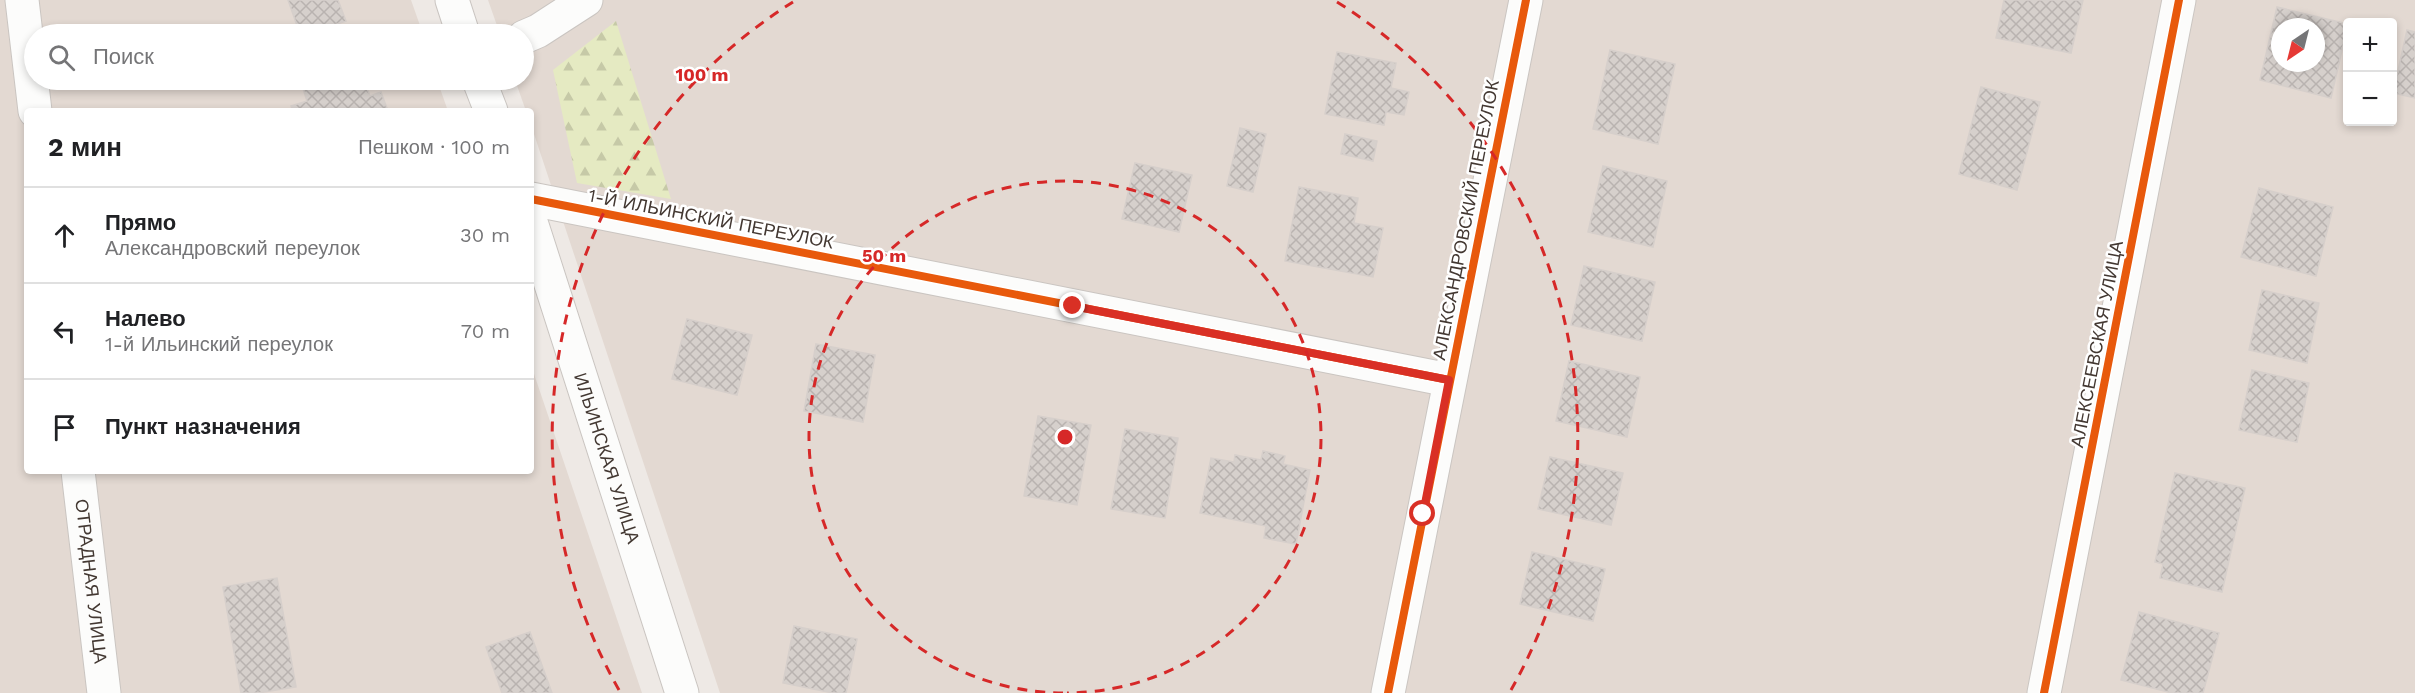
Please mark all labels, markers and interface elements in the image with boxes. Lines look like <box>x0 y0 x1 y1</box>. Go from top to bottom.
north arrow <box>2271 18 2325 72</box>
map controls <box>2343 18 2397 126</box>
button: + <box>2343 18 2397 72</box>
search box <box>24 24 534 90</box>
icon: search <box>45 41 78 74</box>
text: Поиск <box>93 44 154 69</box>
text: 100 m <box>675 64 729 85</box>
button: − <box>2343 72 2397 126</box>
street label: АЛЕКСАНДРОВСКИЙ ПЕРЕУЛОК <box>1428 78 1503 362</box>
text: 2 мин <box>48 132 122 162</box>
text: Пешком · 100 m <box>358 135 510 159</box>
street label: 1-Й ИЛЬИНСКИЙ ПЕРЕУЛОК <box>587 184 836 253</box>
text: Прямо <box>105 210 176 235</box>
icon: ahead <box>48 219 81 252</box>
text: 30 m <box>460 223 510 247</box>
text: Александровский переулок <box>105 236 360 260</box>
street label: АЛЕКСЕЕВСКАЯ УЛИЦА <box>2066 239 2127 449</box>
text: 50 m <box>862 245 906 266</box>
route end <box>1059 292 1085 318</box>
text: Налево <box>105 306 186 331</box>
icon: left <box>48 315 81 348</box>
text: 70 m <box>461 319 510 343</box>
text: 1-й Ильинский переулок <box>105 332 333 356</box>
street label: ИЛЬИНСКАЯ УЛИЦА <box>570 370 644 546</box>
icon: arrive <box>48 411 81 444</box>
text: Пункт назначения <box>105 414 301 439</box>
centre of rings <box>1055 427 1075 447</box>
street label: ОТРАДНАЯ УЛИЦА <box>71 498 111 665</box>
route start <box>1409 500 1435 526</box>

